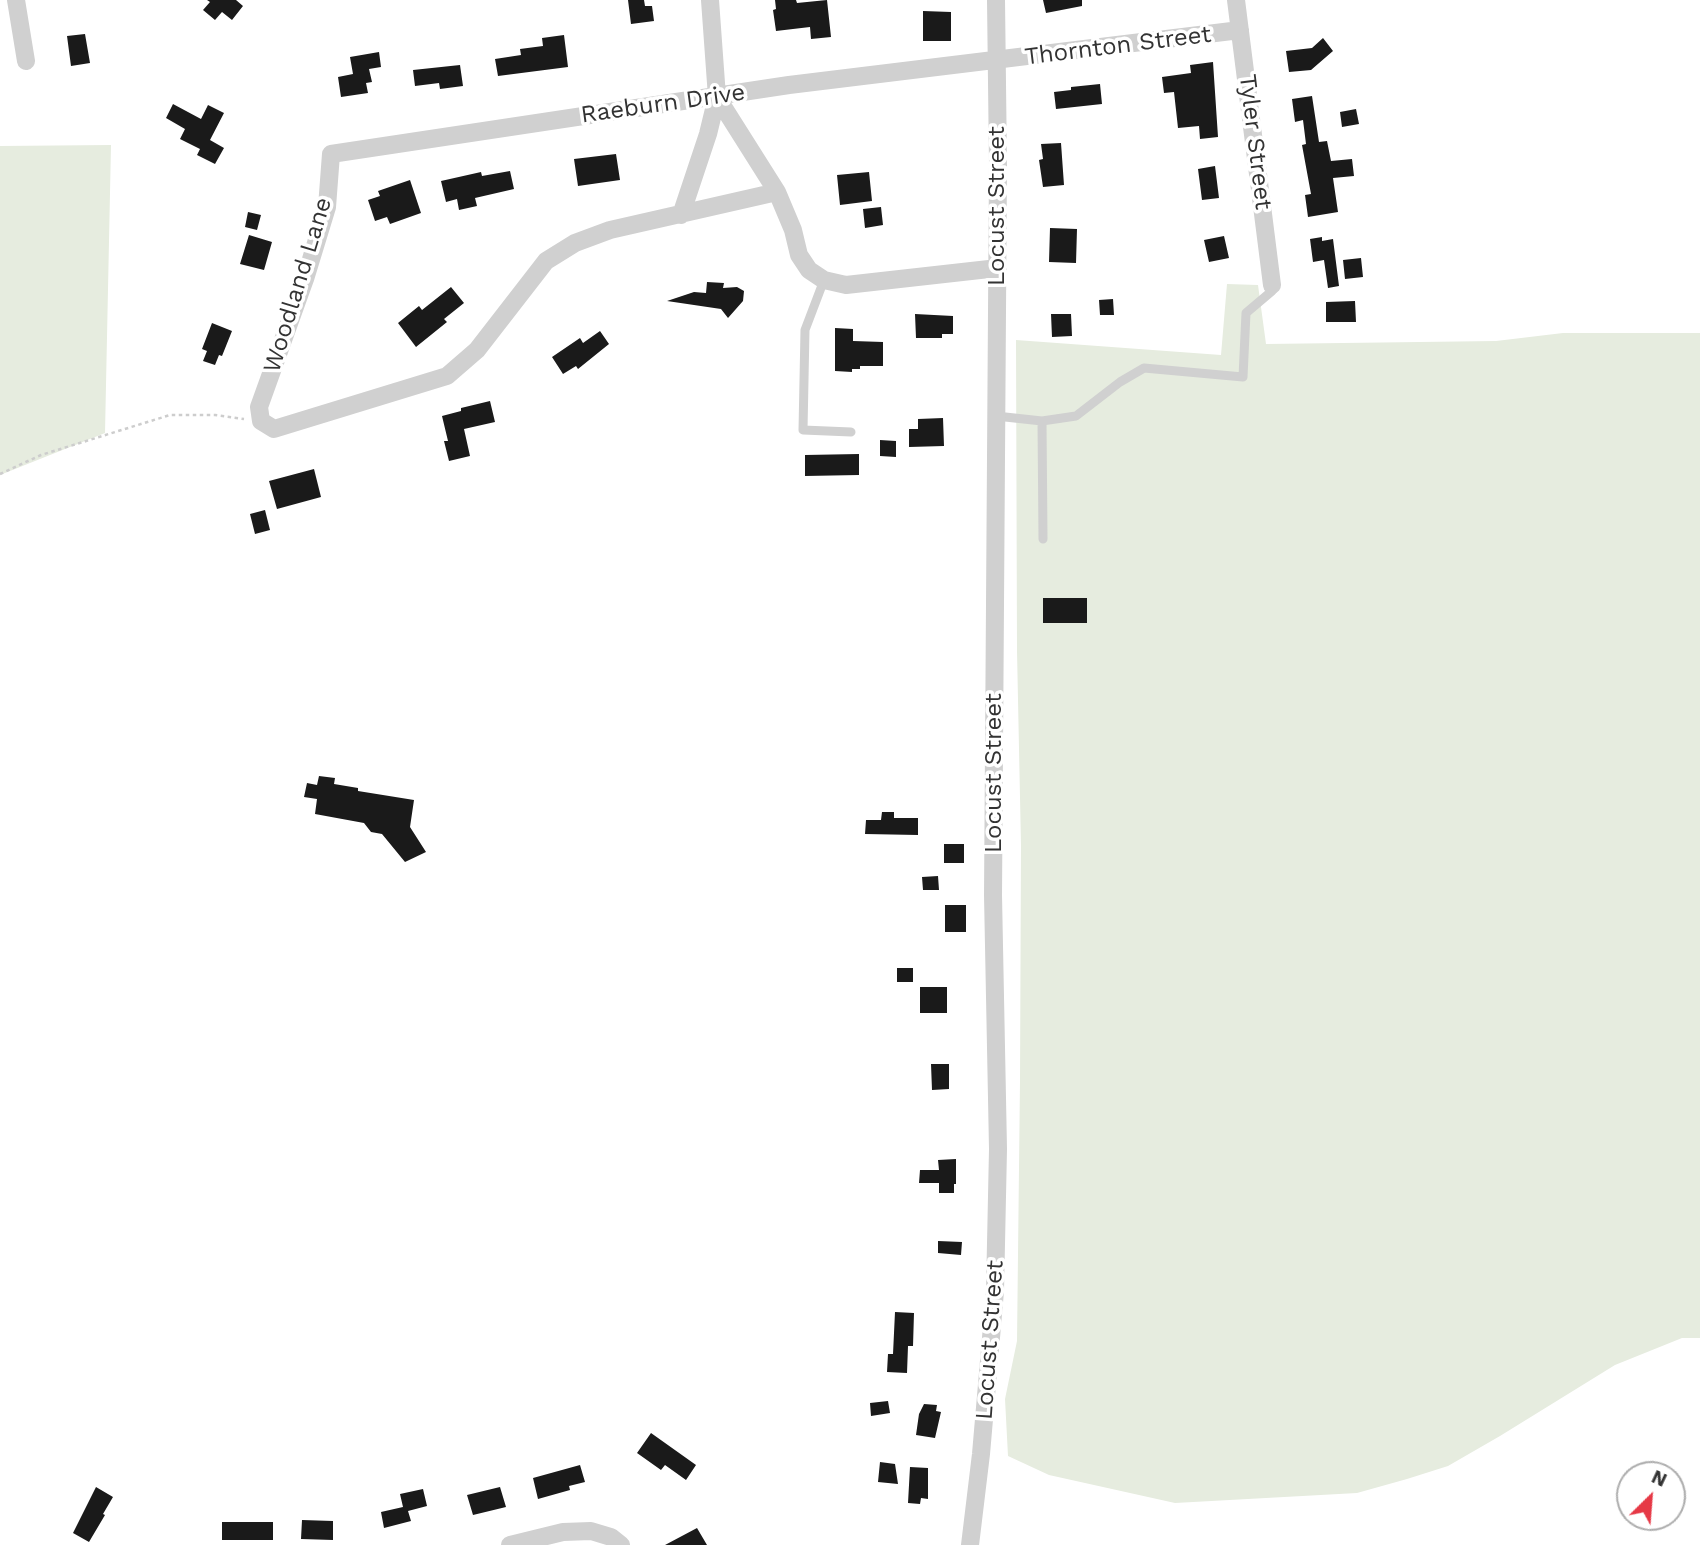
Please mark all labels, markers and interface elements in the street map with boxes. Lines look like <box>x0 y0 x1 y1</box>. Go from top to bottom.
street label: Thornton Street <box>1023 20 1213 72</box>
street label: Tyler Street <box>1232 73 1278 211</box>
street label: Raeburn Drive <box>579 78 747 130</box>
street label: Locust Street <box>983 126 1011 286</box>
street label: Woodland Lane <box>258 194 338 376</box>
street label: Locust Street <box>980 693 1008 853</box>
street label: Locust Street <box>970 1259 1010 1421</box>
north arrow <box>1616 1461 1686 1531</box>
text: N <box>1648 1465 1670 1492</box>

